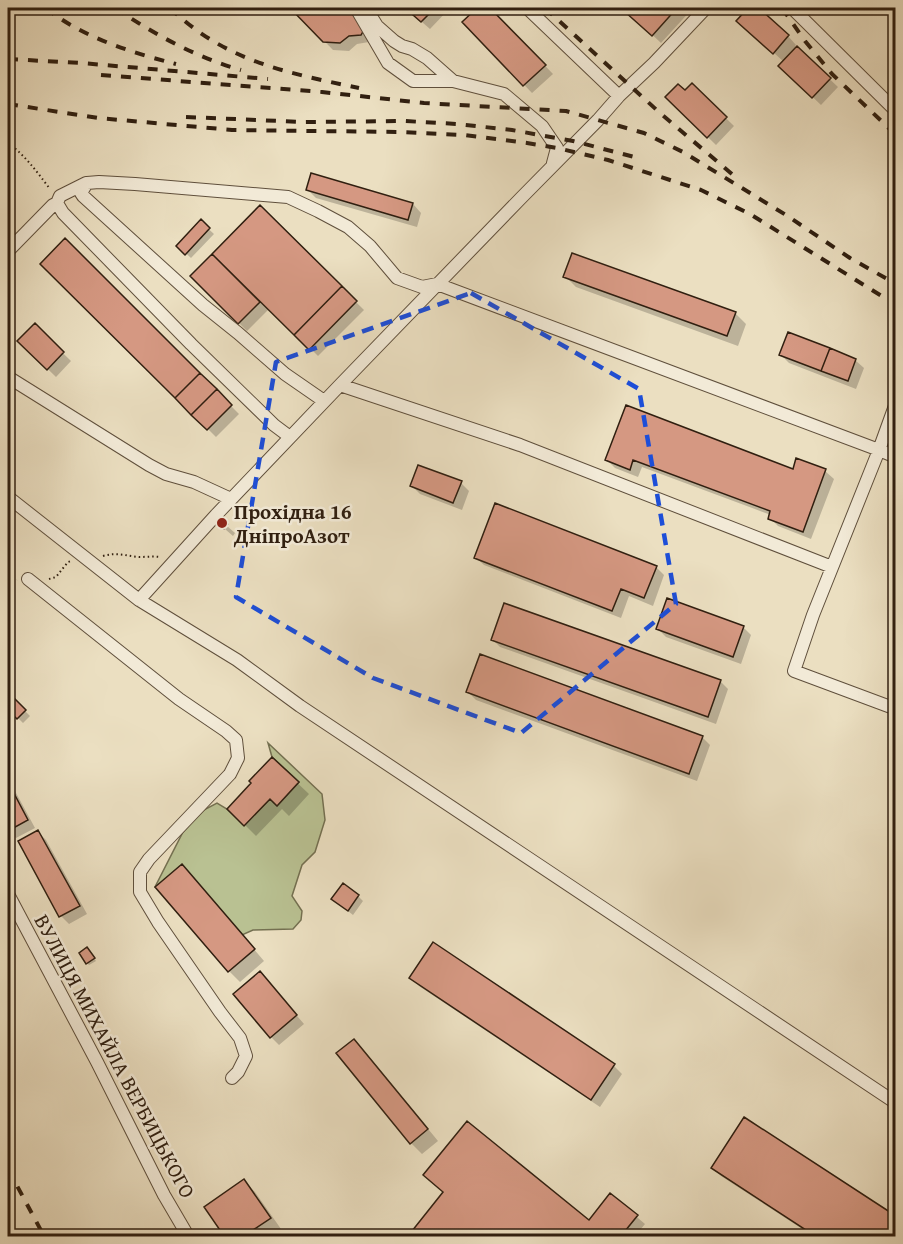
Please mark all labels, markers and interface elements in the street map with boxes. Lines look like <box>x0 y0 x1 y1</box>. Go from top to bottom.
place label: Прохідна 16 ДніпроАзот <box>233 496 352 551</box>
marker: Прохідна 16 ДніпроАзот <box>215 516 229 530</box>
street label: ВУЛИЦЯ МИХАЙЛА ВЕРБИЦЬКОГО <box>27 909 203 1203</box>

